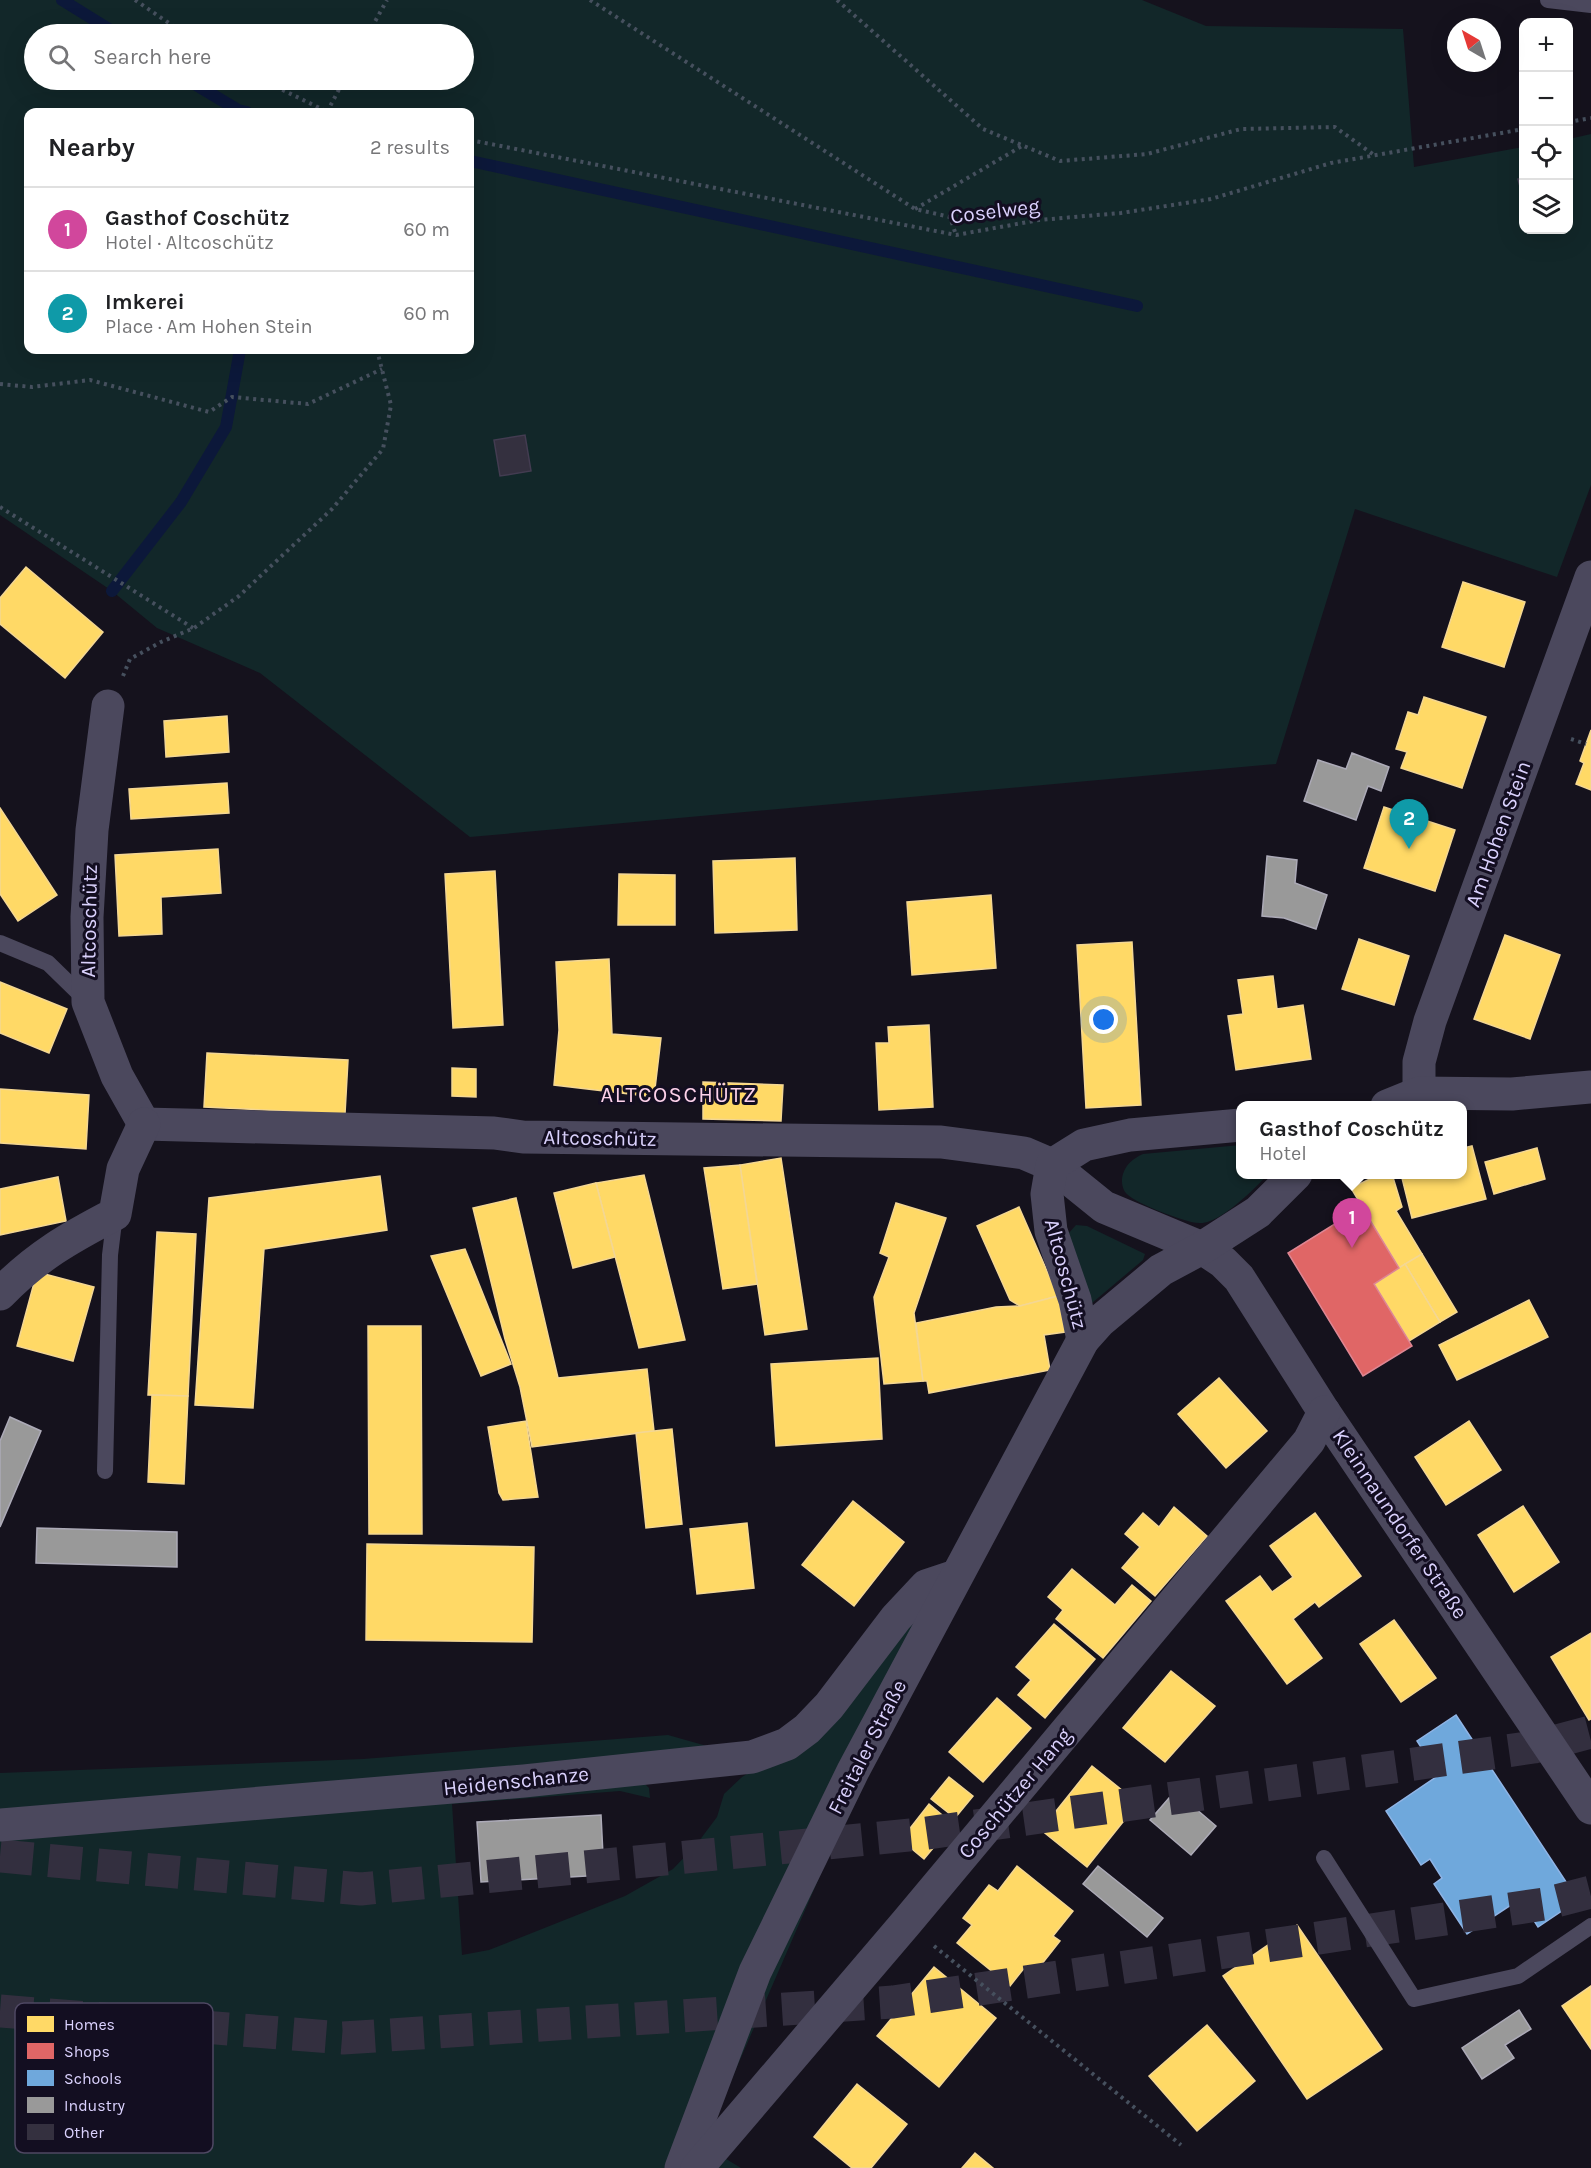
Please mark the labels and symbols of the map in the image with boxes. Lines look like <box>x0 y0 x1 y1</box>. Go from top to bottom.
north arrow <box>1447 18 1501 72</box>
street label: Coselweg <box>949 194 1041 228</box>
street label: Am Hohen Stein <box>1460 758 1536 910</box>
pin: 2 <box>1390 800 1428 849</box>
street label: Altcoschütz <box>76 864 102 978</box>
your location <box>1089 1005 1118 1034</box>
district label: ALTCOSCHÜTZ <box>601 1082 757 1108</box>
street label: Altcoschütz <box>543 1125 657 1151</box>
pin: 1 <box>1332 1198 1372 1248</box>
street label: Altcoschütz <box>1040 1216 1092 1332</box>
street label: Kleinnaundorfer Straße <box>1328 1425 1472 1623</box>
street label: Freitaler Straße <box>823 1676 911 1818</box>
street label: Coschützer Hang <box>953 1723 1077 1863</box>
street label: Heidenschanze <box>442 1761 590 1801</box>
legend <box>15 2003 213 2153</box>
text: Homes <box>64 2015 115 2034</box>
text: Shops <box>64 2042 110 2061</box>
text: Schools <box>64 2069 122 2088</box>
text: Industry <box>64 2096 126 2115</box>
text: Other <box>64 2123 104 2142</box>

